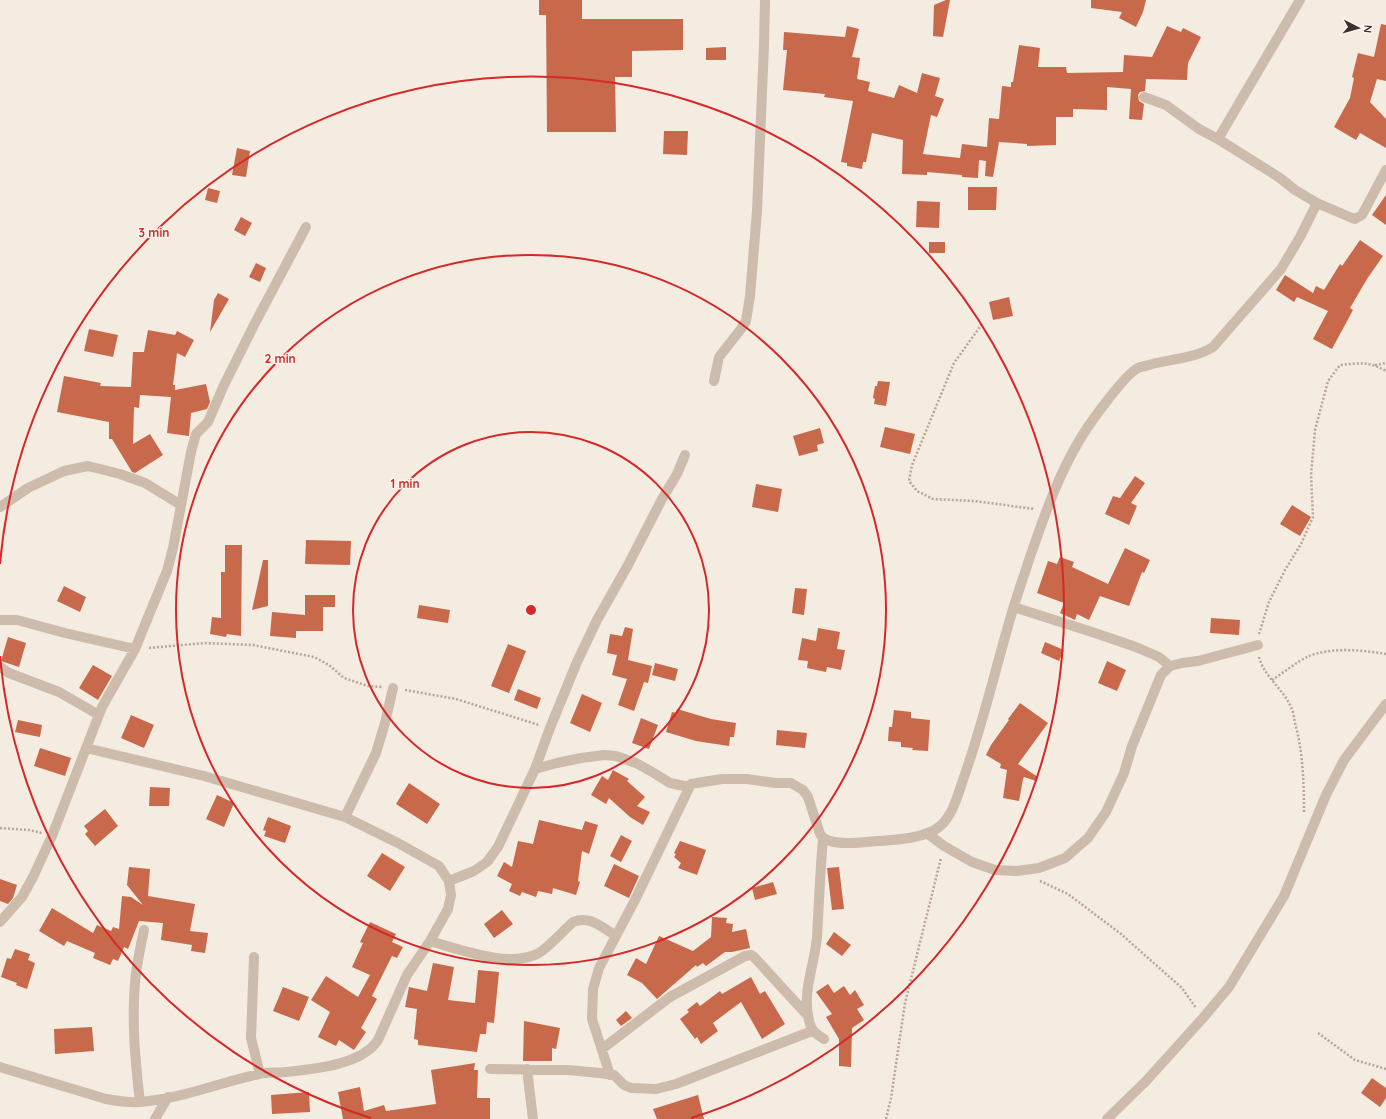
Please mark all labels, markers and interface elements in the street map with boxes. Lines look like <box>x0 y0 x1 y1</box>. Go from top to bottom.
north arrow <box>1338 8 1378 48</box>
text: N <box>1361 24 1375 34</box>
text: 3 min <box>139 225 169 240</box>
text: 2 min <box>264 351 296 366</box>
text: 1 min <box>390 476 420 491</box>
centre of rings <box>524 603 538 617</box>

